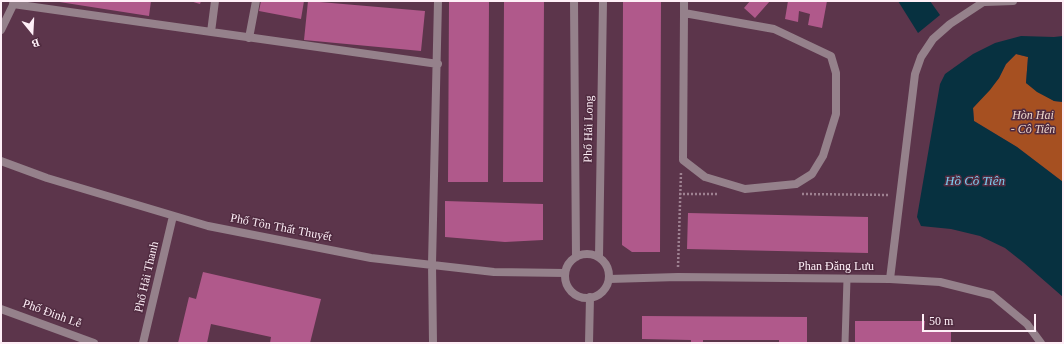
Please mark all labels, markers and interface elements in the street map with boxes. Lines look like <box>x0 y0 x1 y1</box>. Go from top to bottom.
north arrow <box>12 12 52 52</box>
text: B <box>30 37 41 50</box>
street label: Phố Hải Long <box>581 95 597 163</box>
park label: Hòn Hai - Cô Tiên <box>1011 109 1055 137</box>
water label: Hồ Cô Tiên <box>945 174 1005 190</box>
street label: Phố Tôn Thất Thuyết <box>229 211 333 245</box>
street label: Phố Hải Thanh <box>132 240 162 314</box>
street label: Phan Đăng Lưu <box>798 260 874 274</box>
street label: Phố Đinh Lễ <box>21 297 83 331</box>
scale bar <box>924 306 1038 332</box>
text: 50 m <box>929 314 953 328</box>

